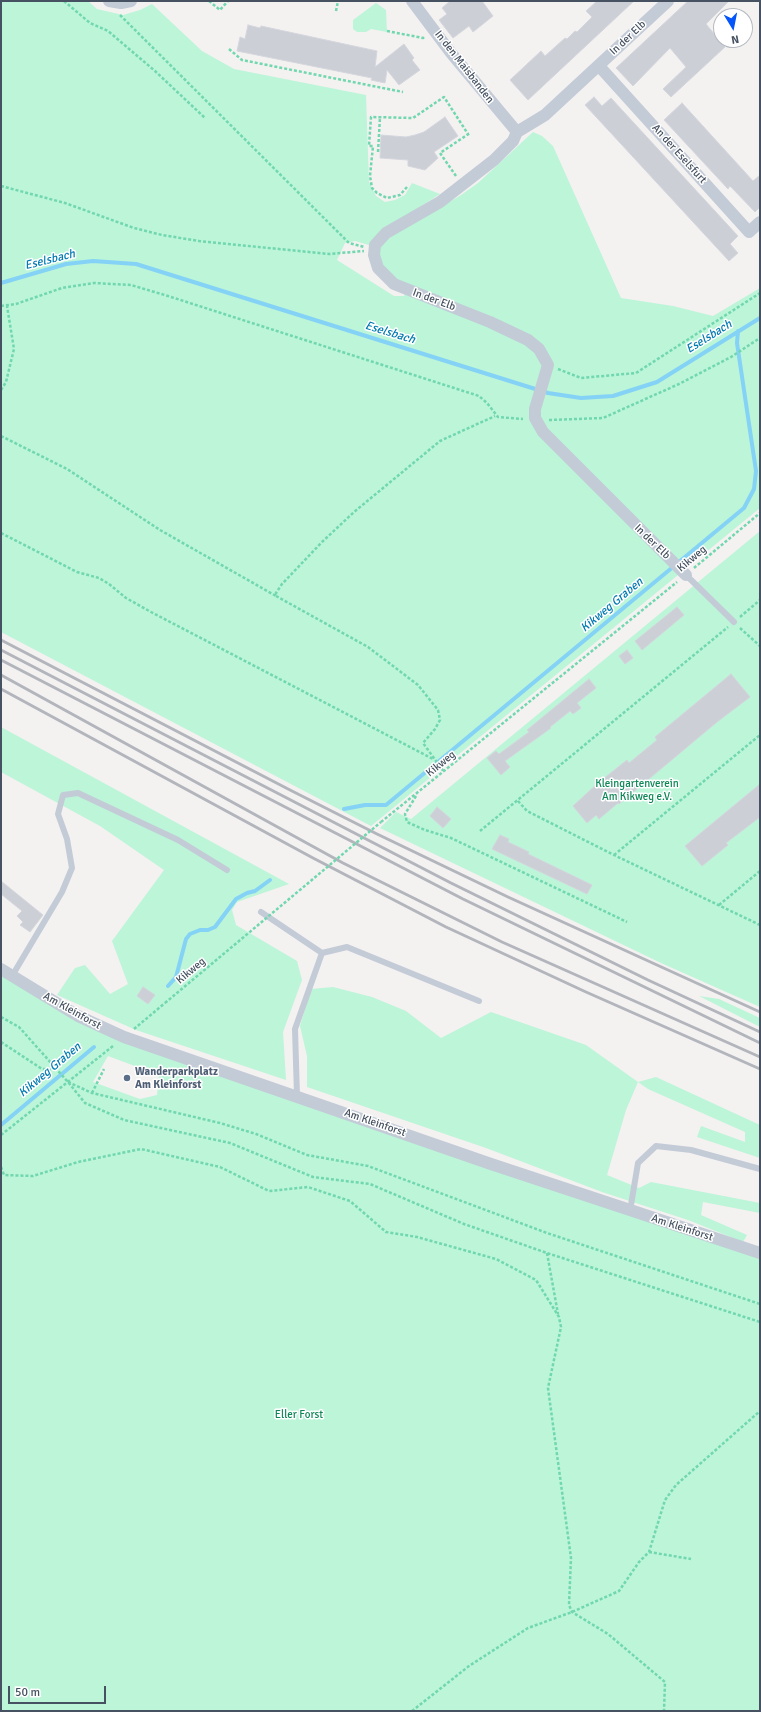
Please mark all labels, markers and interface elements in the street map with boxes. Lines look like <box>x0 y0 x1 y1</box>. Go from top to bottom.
north arrow <box>713 8 753 48</box>
street label: In der Elb <box>607 18 649 58</box>
street label: In den Maisbanden <box>432 28 496 106</box>
text: N <box>730 32 740 46</box>
street label: An der Eselsfurt <box>649 122 709 186</box>
water label: Eselsbach <box>23 247 77 273</box>
street label: In der Elb <box>411 286 457 314</box>
water label: Eselsbach <box>683 317 735 357</box>
water label: Eselsbach <box>363 319 417 347</box>
street label: In der Elb <box>631 522 673 562</box>
street label: Kikweg <box>675 543 709 575</box>
water label: Kikweg Graben <box>578 575 646 635</box>
street label: Kikweg <box>424 748 458 780</box>
park label: Kleingartenverein Am Kikweg e.V. <box>595 777 679 803</box>
street label: Kikweg <box>174 955 208 987</box>
street label: Am Kleinforst <box>41 990 103 1032</box>
water label: Kikweg Graben <box>16 1040 84 1100</box>
place label: Wanderparkplatz Am Kleinforst <box>135 1065 218 1091</box>
marker: Wanderparkplatz Am Kleinforst <box>122 1073 132 1083</box>
street label: Am Kleinforst <box>343 1106 407 1140</box>
street label: Am Kleinforst <box>649 1212 715 1244</box>
park label: Eller Forst <box>275 1408 323 1422</box>
scale bar <box>10 1678 108 1704</box>
text: 50 m <box>15 1685 40 1700</box>

